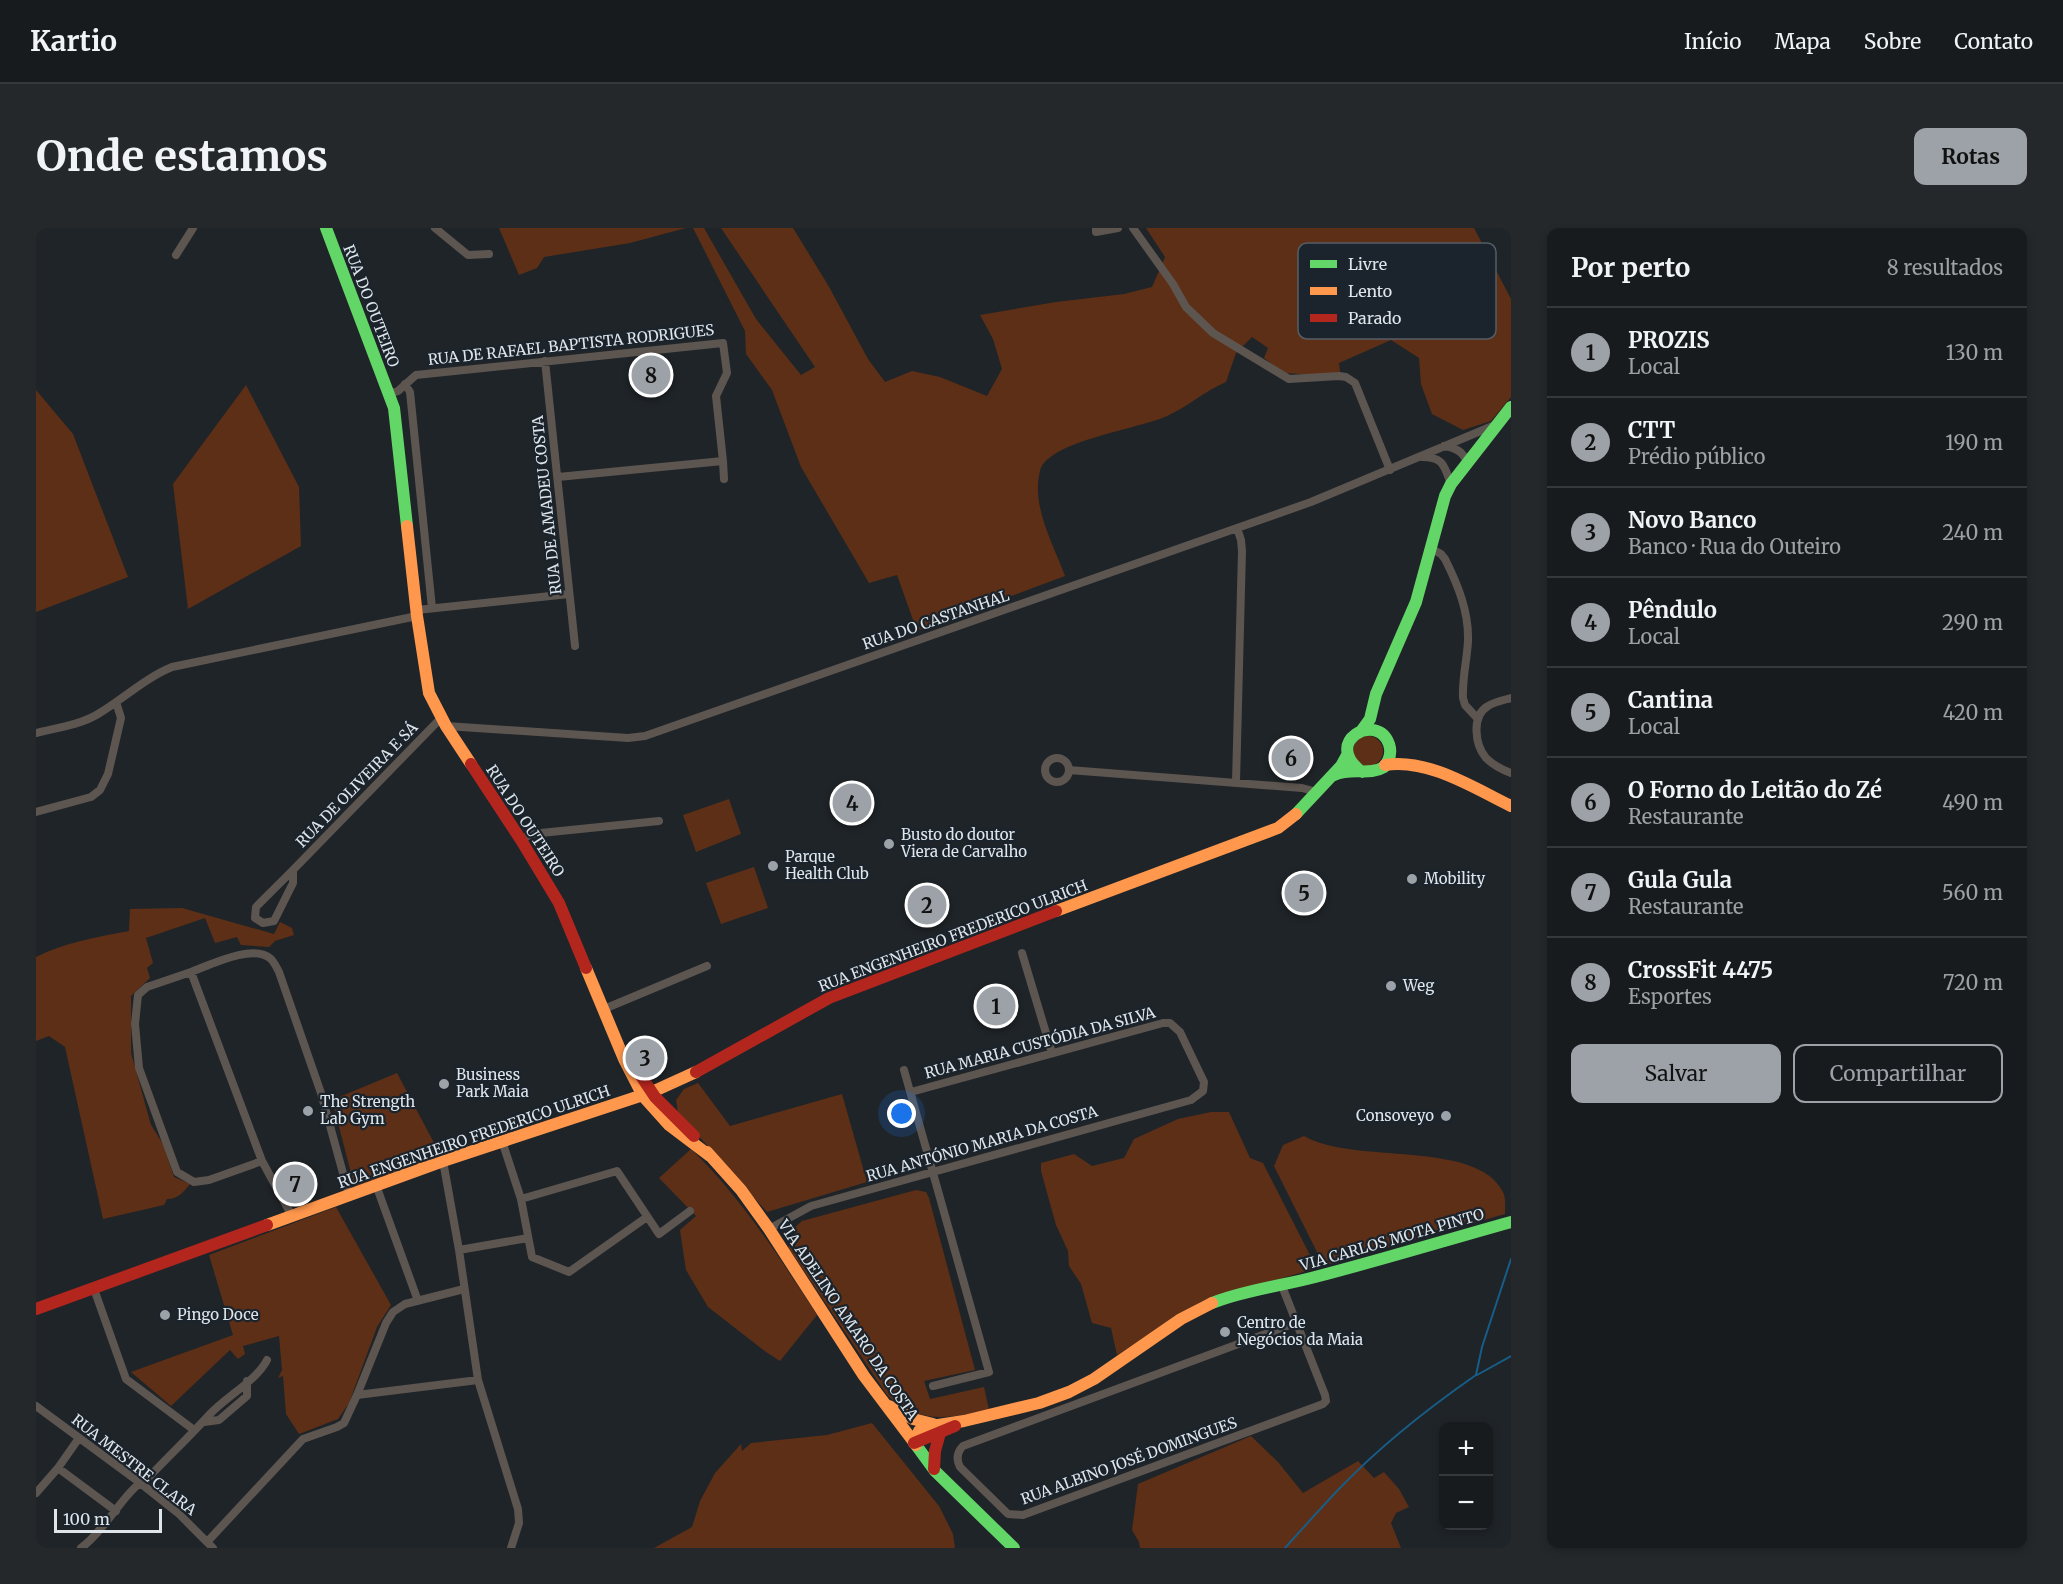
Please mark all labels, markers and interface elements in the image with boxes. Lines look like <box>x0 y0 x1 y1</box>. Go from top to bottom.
text: Kartio <box>30 23 117 59</box>
text: Início <box>1684 28 1742 55</box>
text: Mapa <box>1775 28 1831 55</box>
text: Sobre <box>1864 28 1921 55</box>
text: Contato <box>1954 28 2033 55</box>
button: Rotas <box>1914 128 2027 185</box>
text: Onde estamos <box>36 130 328 182</box>
street label: RUA DO OUTEIRO <box>339 242 404 370</box>
legend <box>1298 243 1496 339</box>
text: Por perto <box>1571 251 1690 284</box>
text: Livre <box>1348 254 1387 274</box>
text: 8 resultados <box>1887 255 2003 280</box>
text: Lento <box>1348 281 1392 301</box>
text: Parado <box>1348 308 1401 328</box>
street label: RUA DE RAFAEL BAPTISTA RODRIGUES <box>427 320 715 369</box>
text: PROZIS <box>1628 326 1710 354</box>
text: 1 <box>1586 340 1595 365</box>
text: 130 m <box>1946 340 2003 365</box>
pin: 8 <box>632 352 670 398</box>
text: Local <box>1628 354 1680 379</box>
street label: RUA DE AMADEU COSTA <box>528 414 565 596</box>
text: CTT <box>1628 416 1675 444</box>
text: 2 <box>1585 430 1596 455</box>
text: 190 m <box>1945 430 2003 455</box>
text: Prédio público <box>1628 444 1765 469</box>
text: Novo Banco <box>1628 506 1756 534</box>
text: 3 <box>1585 520 1596 545</box>
text: 240 m <box>1942 520 2003 545</box>
text: Banco · Rua do Outeiro <box>1628 534 1841 559</box>
street label: RUA DO CASTANHAL <box>860 585 1012 654</box>
text: Pêndulo <box>1628 596 1717 624</box>
text: 4 <box>1584 610 1597 635</box>
text: 290 m <box>1942 610 2003 635</box>
text: Local <box>1628 624 1680 649</box>
text: Cantina <box>1628 686 1713 714</box>
text: 5 <box>1585 700 1596 725</box>
text: 420 m <box>1943 700 2003 725</box>
text: Local <box>1628 714 1680 739</box>
street label: RUA DE OLIVEIRA E SÁ <box>291 717 422 851</box>
pin: 6 <box>1272 736 1310 780</box>
street label: RUA DO OUTEIRO <box>482 761 569 880</box>
text: O Forno do Leitão do Zé <box>1628 776 1882 804</box>
pin: 4 <box>832 780 872 826</box>
text: 6 <box>1584 790 1597 815</box>
text: 490 m <box>1942 790 2003 815</box>
text: Restaurante <box>1628 804 1743 829</box>
place label: Busto do doutor Viera de Carvalho <box>900 825 1027 861</box>
marker: Busto do doutor Viera de Carvalho <box>882 837 896 851</box>
place label: Parque Health Club <box>785 847 869 883</box>
marker: Parque Health Club <box>766 859 780 873</box>
text: Gula Gula <box>1628 866 1732 894</box>
place label: Mobility <box>1424 869 1485 888</box>
pin: 5 <box>1284 870 1324 916</box>
marker: Mobility <box>1405 872 1419 886</box>
street label: RUA ENGENHEIRO FREDERICO ULRICH <box>816 875 1090 996</box>
text: 7 <box>1585 880 1597 905</box>
text: 560 m <box>1942 880 2003 905</box>
pin: 2 <box>908 882 946 928</box>
text: Restaurante <box>1628 894 1743 919</box>
text: CrossFit 4475 <box>1628 956 1773 984</box>
text: 8 <box>1584 970 1597 995</box>
text: 720 m <box>1943 970 2003 995</box>
place label: Weg <box>1402 976 1434 995</box>
marker: Weg <box>1384 979 1398 993</box>
pin: 1 <box>976 984 1016 1028</box>
text: Esportes <box>1628 984 1712 1009</box>
street label: RUA MARIA CUSTÓDIA DA SILVA <box>922 1001 1158 1083</box>
pin: 3 <box>626 1036 664 1080</box>
button: Salvar <box>1571 1044 1781 1103</box>
button: Compartilhar <box>1793 1044 2003 1103</box>
place label: Business Park Maia <box>456 1065 529 1101</box>
marker: Business Park Maia <box>437 1077 451 1091</box>
street label: RUA ENGENHEIRO FREDERICO ULRICH <box>335 1081 612 1192</box>
place label: The Strength Lab Gym <box>320 1092 415 1128</box>
your location <box>887 1099 916 1128</box>
street label: RUA ANTÓNIO MARIA DA COSTA <box>864 1100 1100 1186</box>
marker: The Strength Lab Gym <box>301 1104 315 1118</box>
place label: Consoveyo <box>1356 1106 1434 1125</box>
marker: Consoveyo <box>1439 1109 1453 1123</box>
pin: 7 <box>276 1162 314 1206</box>
street label: VIA CARLOS MOTA PINTO <box>1297 1204 1486 1275</box>
street label: VIA ADELINO AMARO DA COSTA <box>774 1215 923 1424</box>
place label: Pingo Doce <box>177 1305 259 1324</box>
marker: Pingo Doce <box>158 1308 172 1322</box>
place label: Centro de Negócios da Maia <box>1237 1313 1363 1349</box>
marker: Centro de Negócios da Maia <box>1218 1325 1232 1339</box>
street label: RUA MESTRE CLARA <box>68 1410 201 1520</box>
street label: RUA ALBINO JOSÉ DOMINGUES <box>1018 1412 1240 1509</box>
map controls <box>1439 1422 1493 1530</box>
button: + <box>1439 1422 1493 1476</box>
button: − <box>1439 1476 1493 1530</box>
scale bar <box>54 1506 162 1534</box>
text: 100 m <box>63 1509 110 1529</box>

